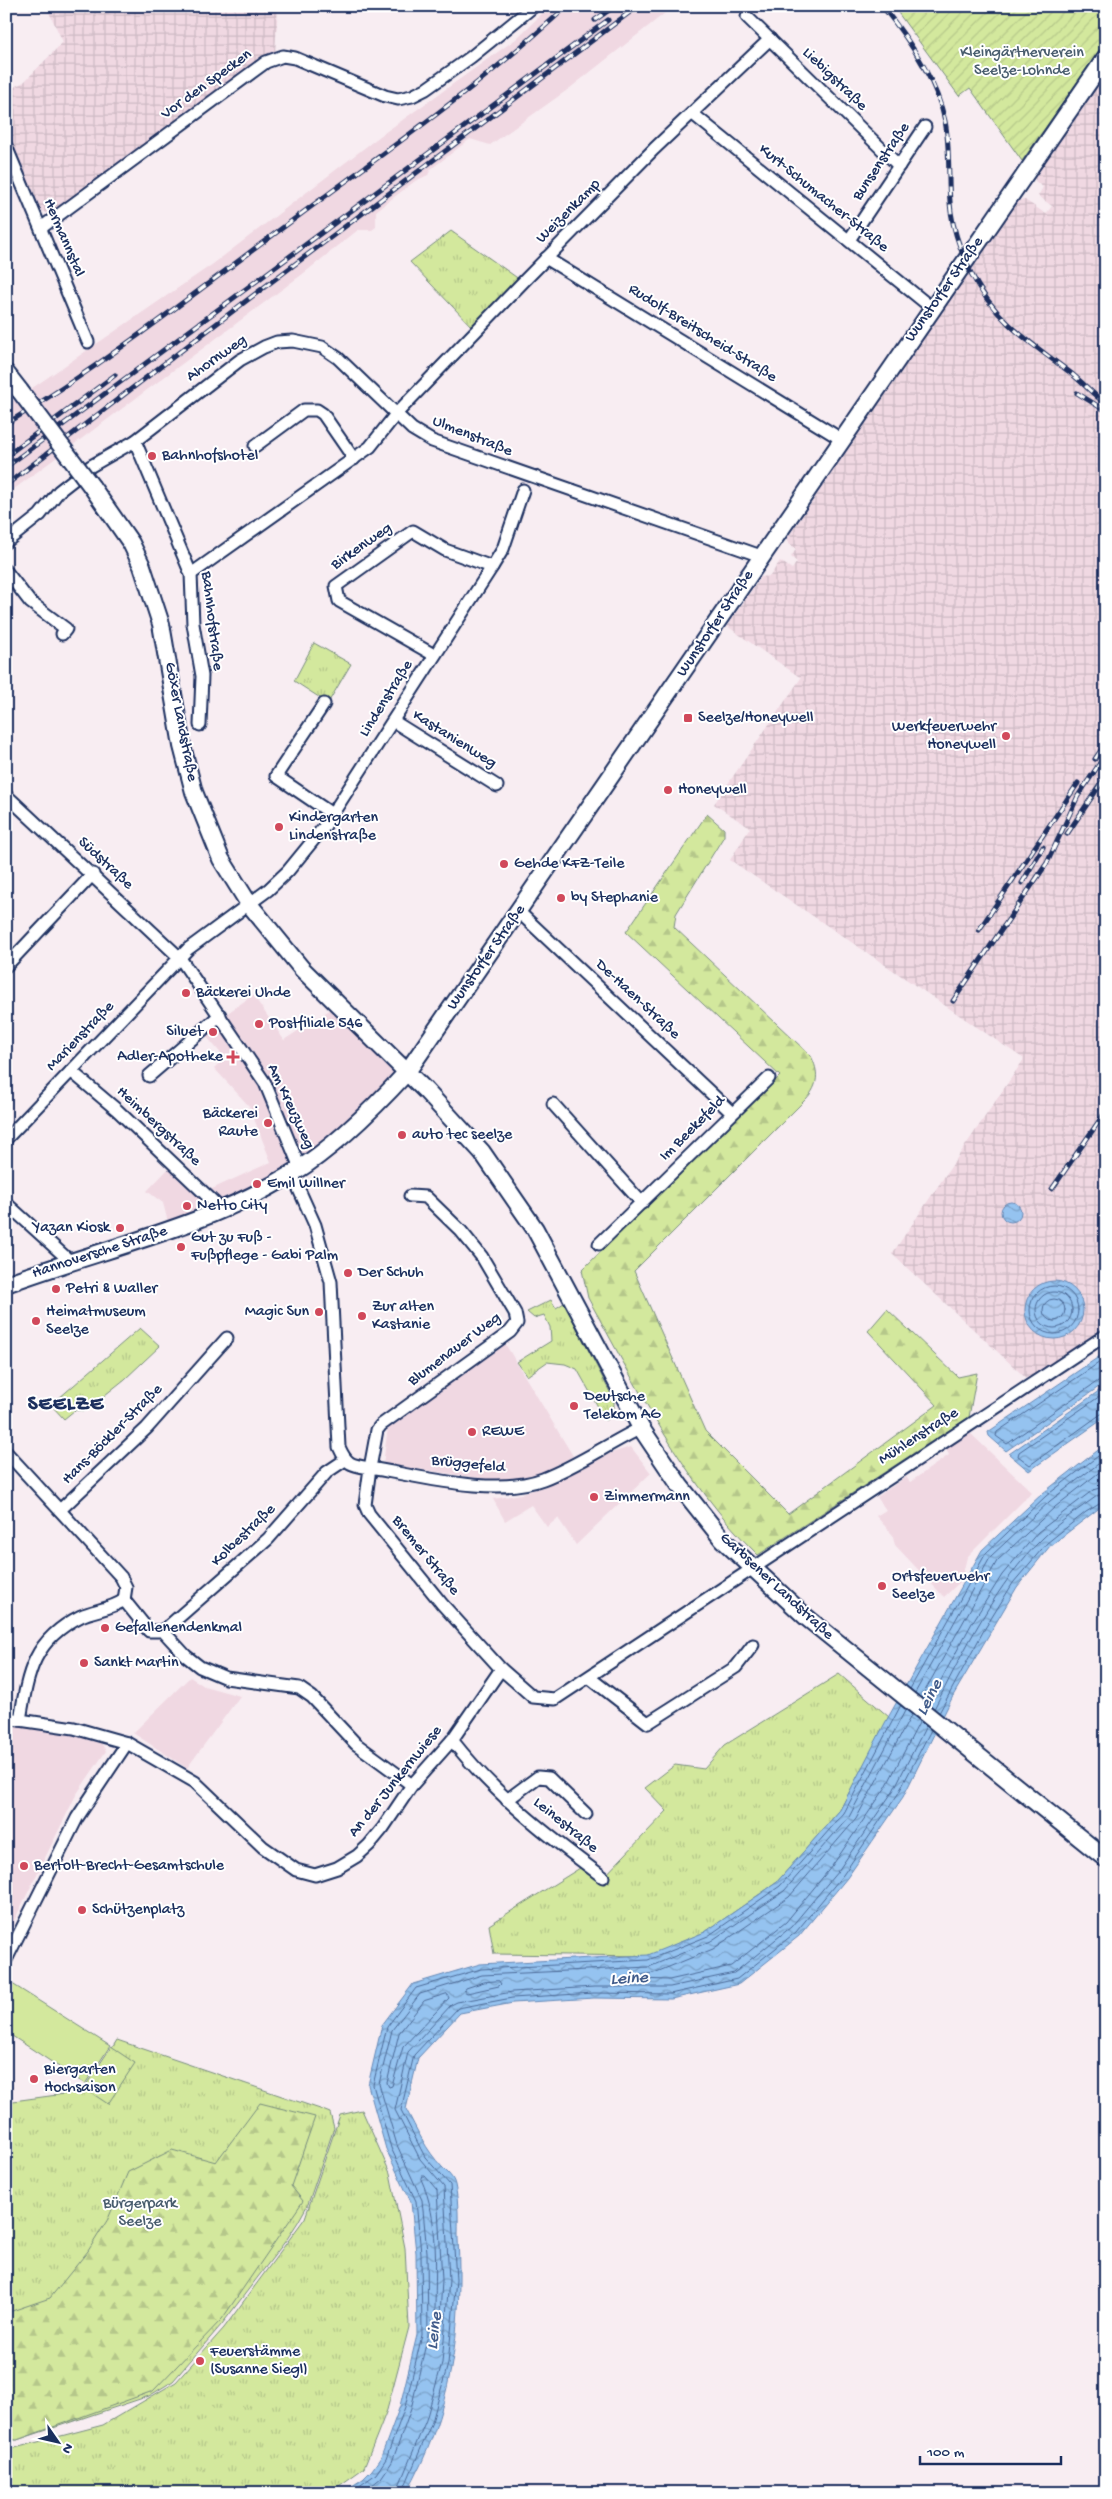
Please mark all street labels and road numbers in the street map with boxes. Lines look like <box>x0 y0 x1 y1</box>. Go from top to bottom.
street label: Liebigstraße <box>797 44 871 116</box>
street label: Vor den Specken <box>157 45 256 125</box>
street label: Bunsenstraße <box>848 119 915 205</box>
street label: Kurt-Schumacher-Straße <box>754 141 893 258</box>
street label: Weizenkamp <box>533 176 605 248</box>
street label: Hermannstal <box>38 196 88 280</box>
street label: Wunstorfer Straße <box>902 233 989 346</box>
street label: Rudolf-Breitscheid-Straße <box>624 280 780 388</box>
street label: Ahornweg <box>183 331 251 387</box>
street label: Ulmenstraße <box>429 412 516 462</box>
street label: Birkenweg <box>327 519 396 575</box>
street label: Wunstorfer Straße <box>673 567 759 681</box>
street label: Bahnhofstraße <box>195 569 227 673</box>
street label: Lindenstraße <box>356 656 419 741</box>
street label: Göxer Landstraße <box>159 661 201 784</box>
street label: Kastanienweg <box>408 707 500 773</box>
street label: Südstraße <box>73 833 137 895</box>
street label: Wunstorfer Straße <box>444 901 531 1014</box>
street label: De-Haen-Straße <box>590 955 684 1045</box>
street label: Marienstraße <box>43 998 120 1076</box>
street label: Am Kreuzweg <box>262 1061 318 1153</box>
street label: Heimbergstraße <box>112 1083 205 1172</box>
street label: Im Beekefeld <box>656 1091 731 1166</box>
street label: Hannoversche Straße <box>30 1222 171 1284</box>
street label: Blumenauer Weg <box>404 1309 505 1392</box>
street label: Hans-Böckler-Straße <box>59 1380 168 1489</box>
street label: Mühlenstraße <box>875 1404 963 1470</box>
street label: Brüggefeld <box>429 1452 507 1478</box>
street label: Kolbestraße <box>208 1500 281 1571</box>
street label: Bremer Straße <box>386 1511 464 1601</box>
street label: Garbsener Landstraße <box>715 1529 838 1645</box>
street label: An der Junkernwiese <box>345 1722 447 1842</box>
street label: Leinestraße <box>529 1794 602 1859</box>

